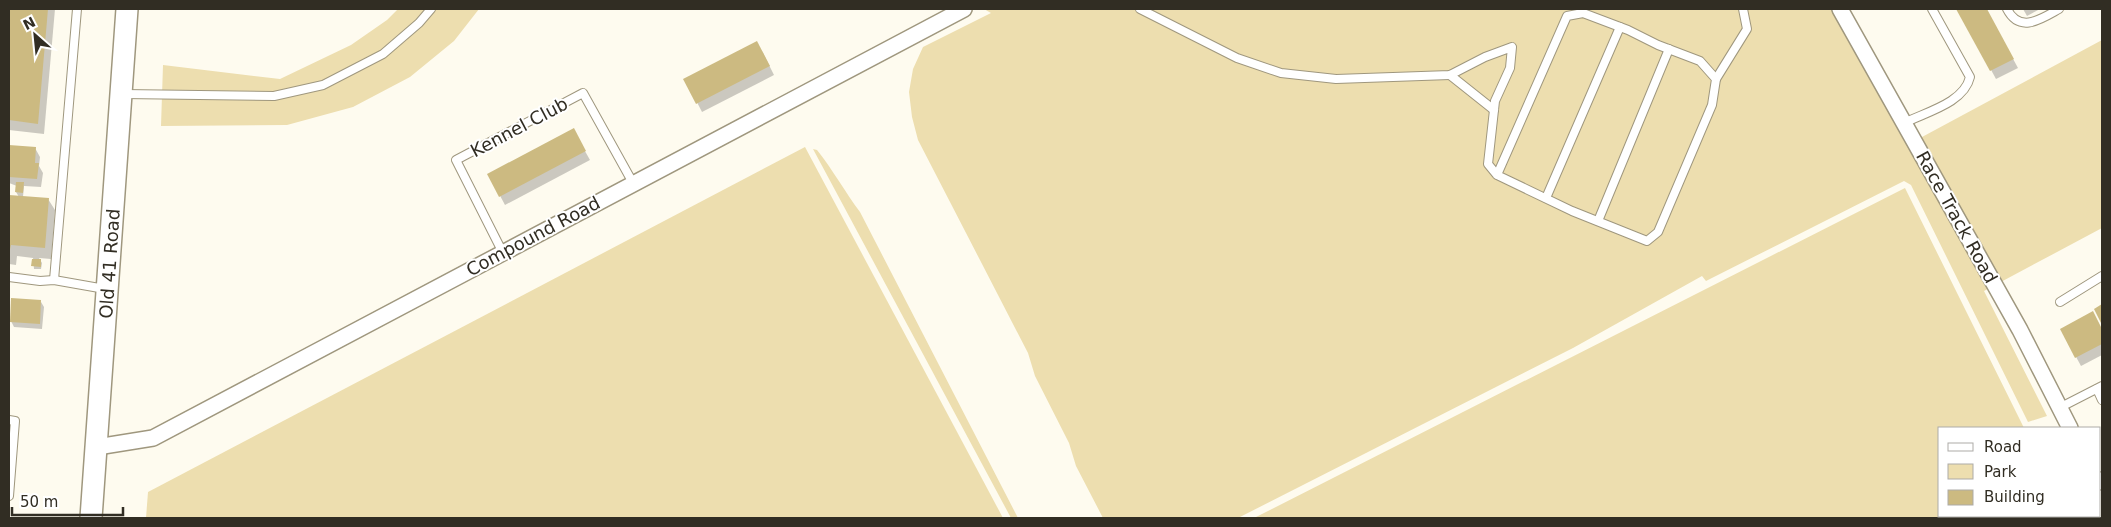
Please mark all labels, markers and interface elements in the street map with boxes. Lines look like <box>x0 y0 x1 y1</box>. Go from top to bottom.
north arrow <box>10 10 60 60</box>
text: N <box>20 14 38 33</box>
street label: Kennel Club <box>467 93 571 161</box>
street label: Race Track Road <box>1912 147 2002 287</box>
street label: Compound Road <box>462 192 604 280</box>
street label: Old 41 Road <box>95 208 123 319</box>
legend <box>1938 427 2101 517</box>
text: Road <box>1984 438 2022 456</box>
text: Park <box>1984 463 2017 481</box>
scale bar <box>12 484 124 516</box>
text: Building <box>1984 488 2045 506</box>
text: 50 m <box>20 493 58 511</box>

